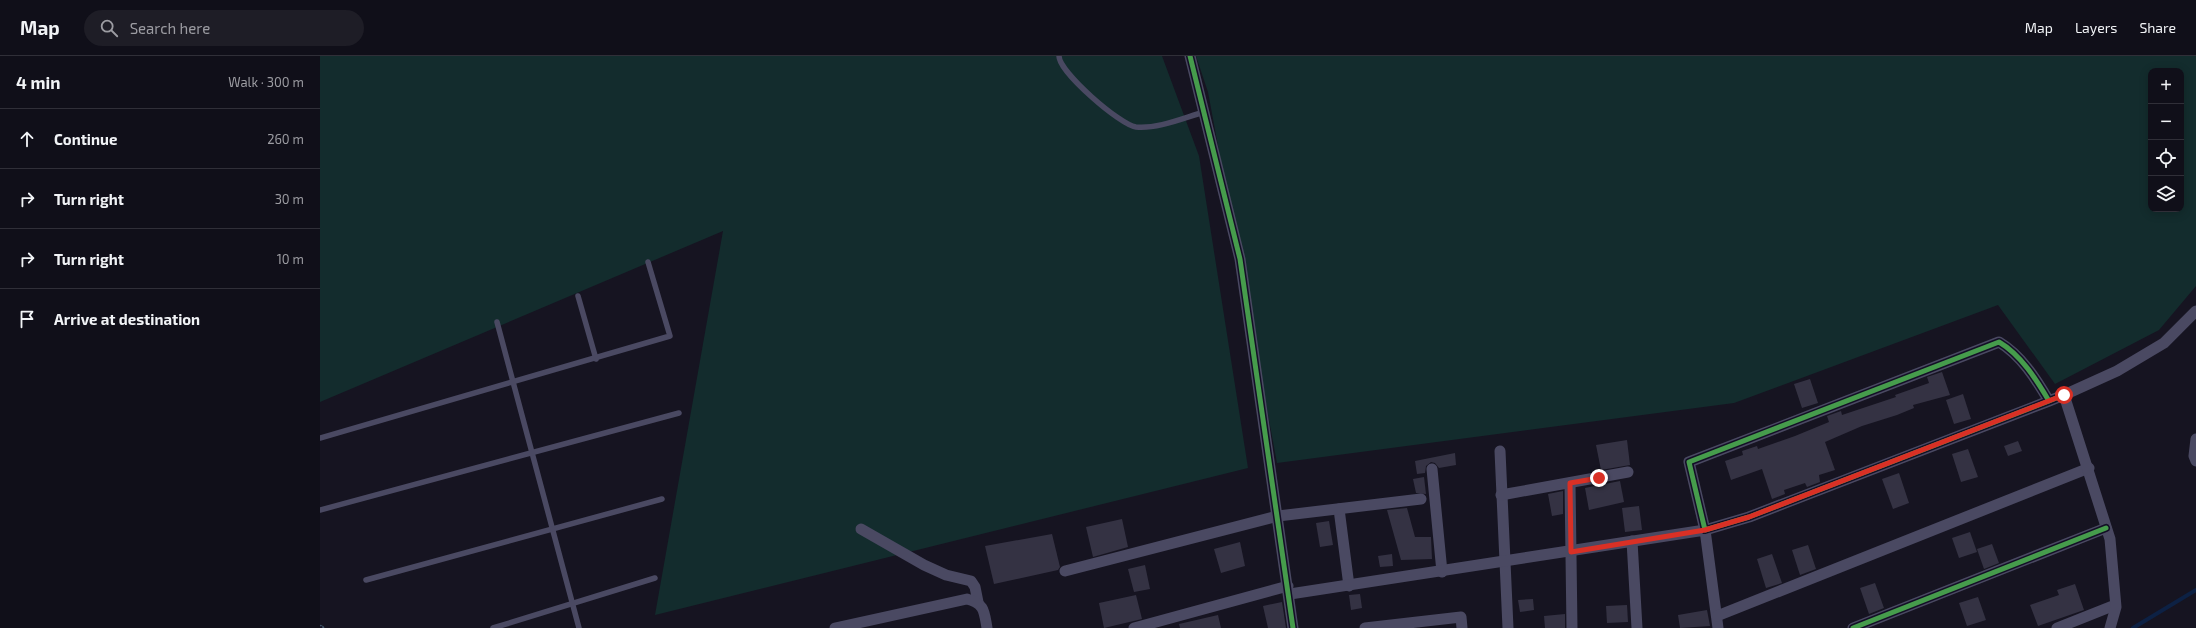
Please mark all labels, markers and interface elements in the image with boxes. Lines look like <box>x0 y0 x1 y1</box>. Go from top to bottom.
search box <box>84 10 364 46</box>
text: Map <box>20 16 60 39</box>
icon: search <box>98 17 120 39</box>
text: Search here <box>130 19 210 37</box>
text: Map <box>2025 19 2053 36</box>
text: Layers <box>2075 19 2117 36</box>
text: Share <box>2139 19 2176 36</box>
map controls <box>2148 68 2184 212</box>
button: + <box>2148 68 2184 104</box>
text: 4 min <box>16 72 60 92</box>
text: Walk · 300 m <box>228 74 304 90</box>
button: − <box>2148 104 2184 140</box>
icon: ahead <box>16 128 38 150</box>
text: Continue <box>54 130 117 148</box>
text: 260 m <box>267 131 304 147</box>
button: locate <box>2148 140 2184 176</box>
button: layers <box>2148 176 2184 212</box>
icon: right <box>16 188 38 210</box>
text: Turn right <box>54 190 124 208</box>
text: 30 m <box>275 191 304 207</box>
icon: right <box>16 248 38 270</box>
text: Turn right <box>54 250 124 268</box>
text: 10 m <box>277 251 304 267</box>
icon: arrive <box>16 308 38 330</box>
text: Arrive at destination <box>54 310 200 328</box>
route start <box>2055 386 2073 404</box>
route end <box>1590 469 1608 487</box>

